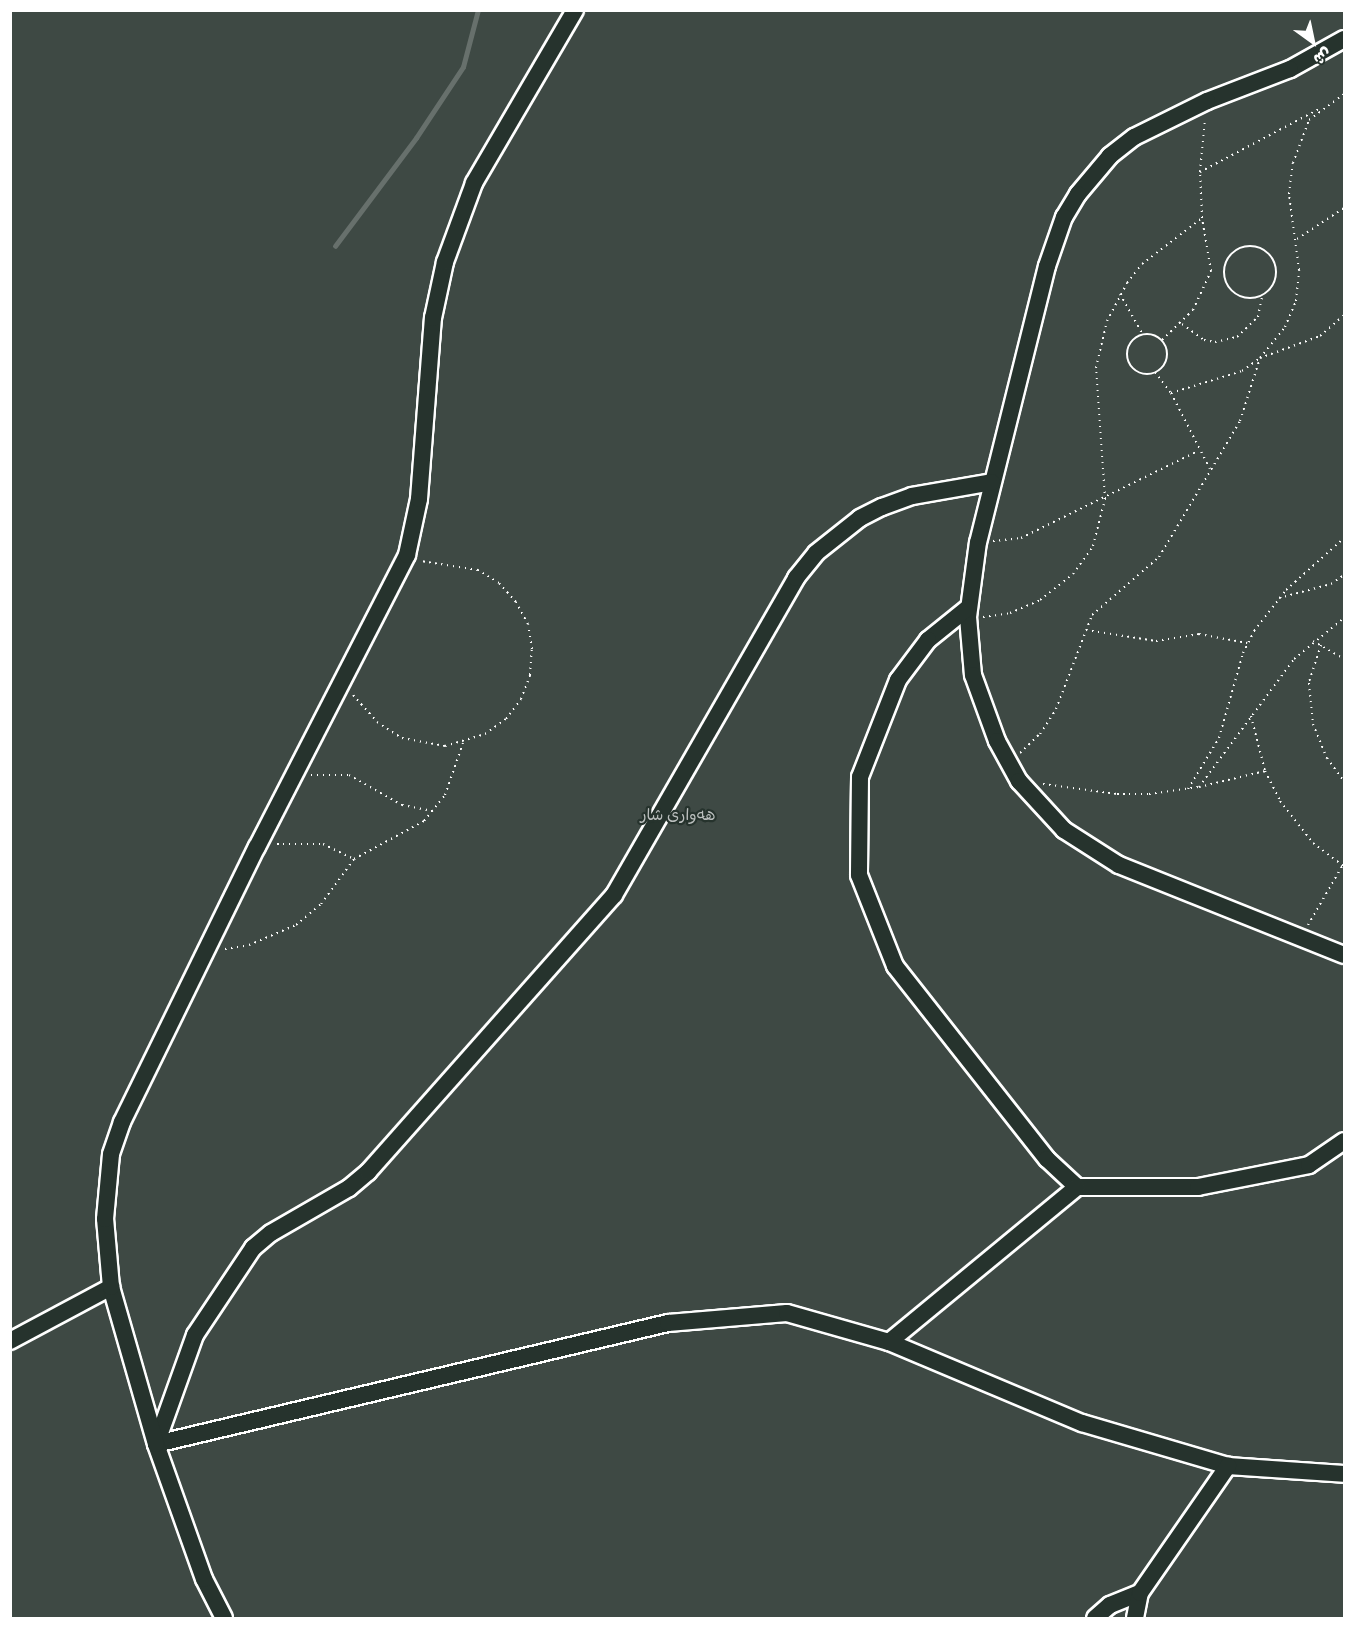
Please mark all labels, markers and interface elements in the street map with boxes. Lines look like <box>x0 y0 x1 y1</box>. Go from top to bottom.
north arrow <box>1283 12 1343 72</box>
text: ش <box>1310 44 1336 70</box>
park label: هەواری شار <box>641 804 715 824</box>

